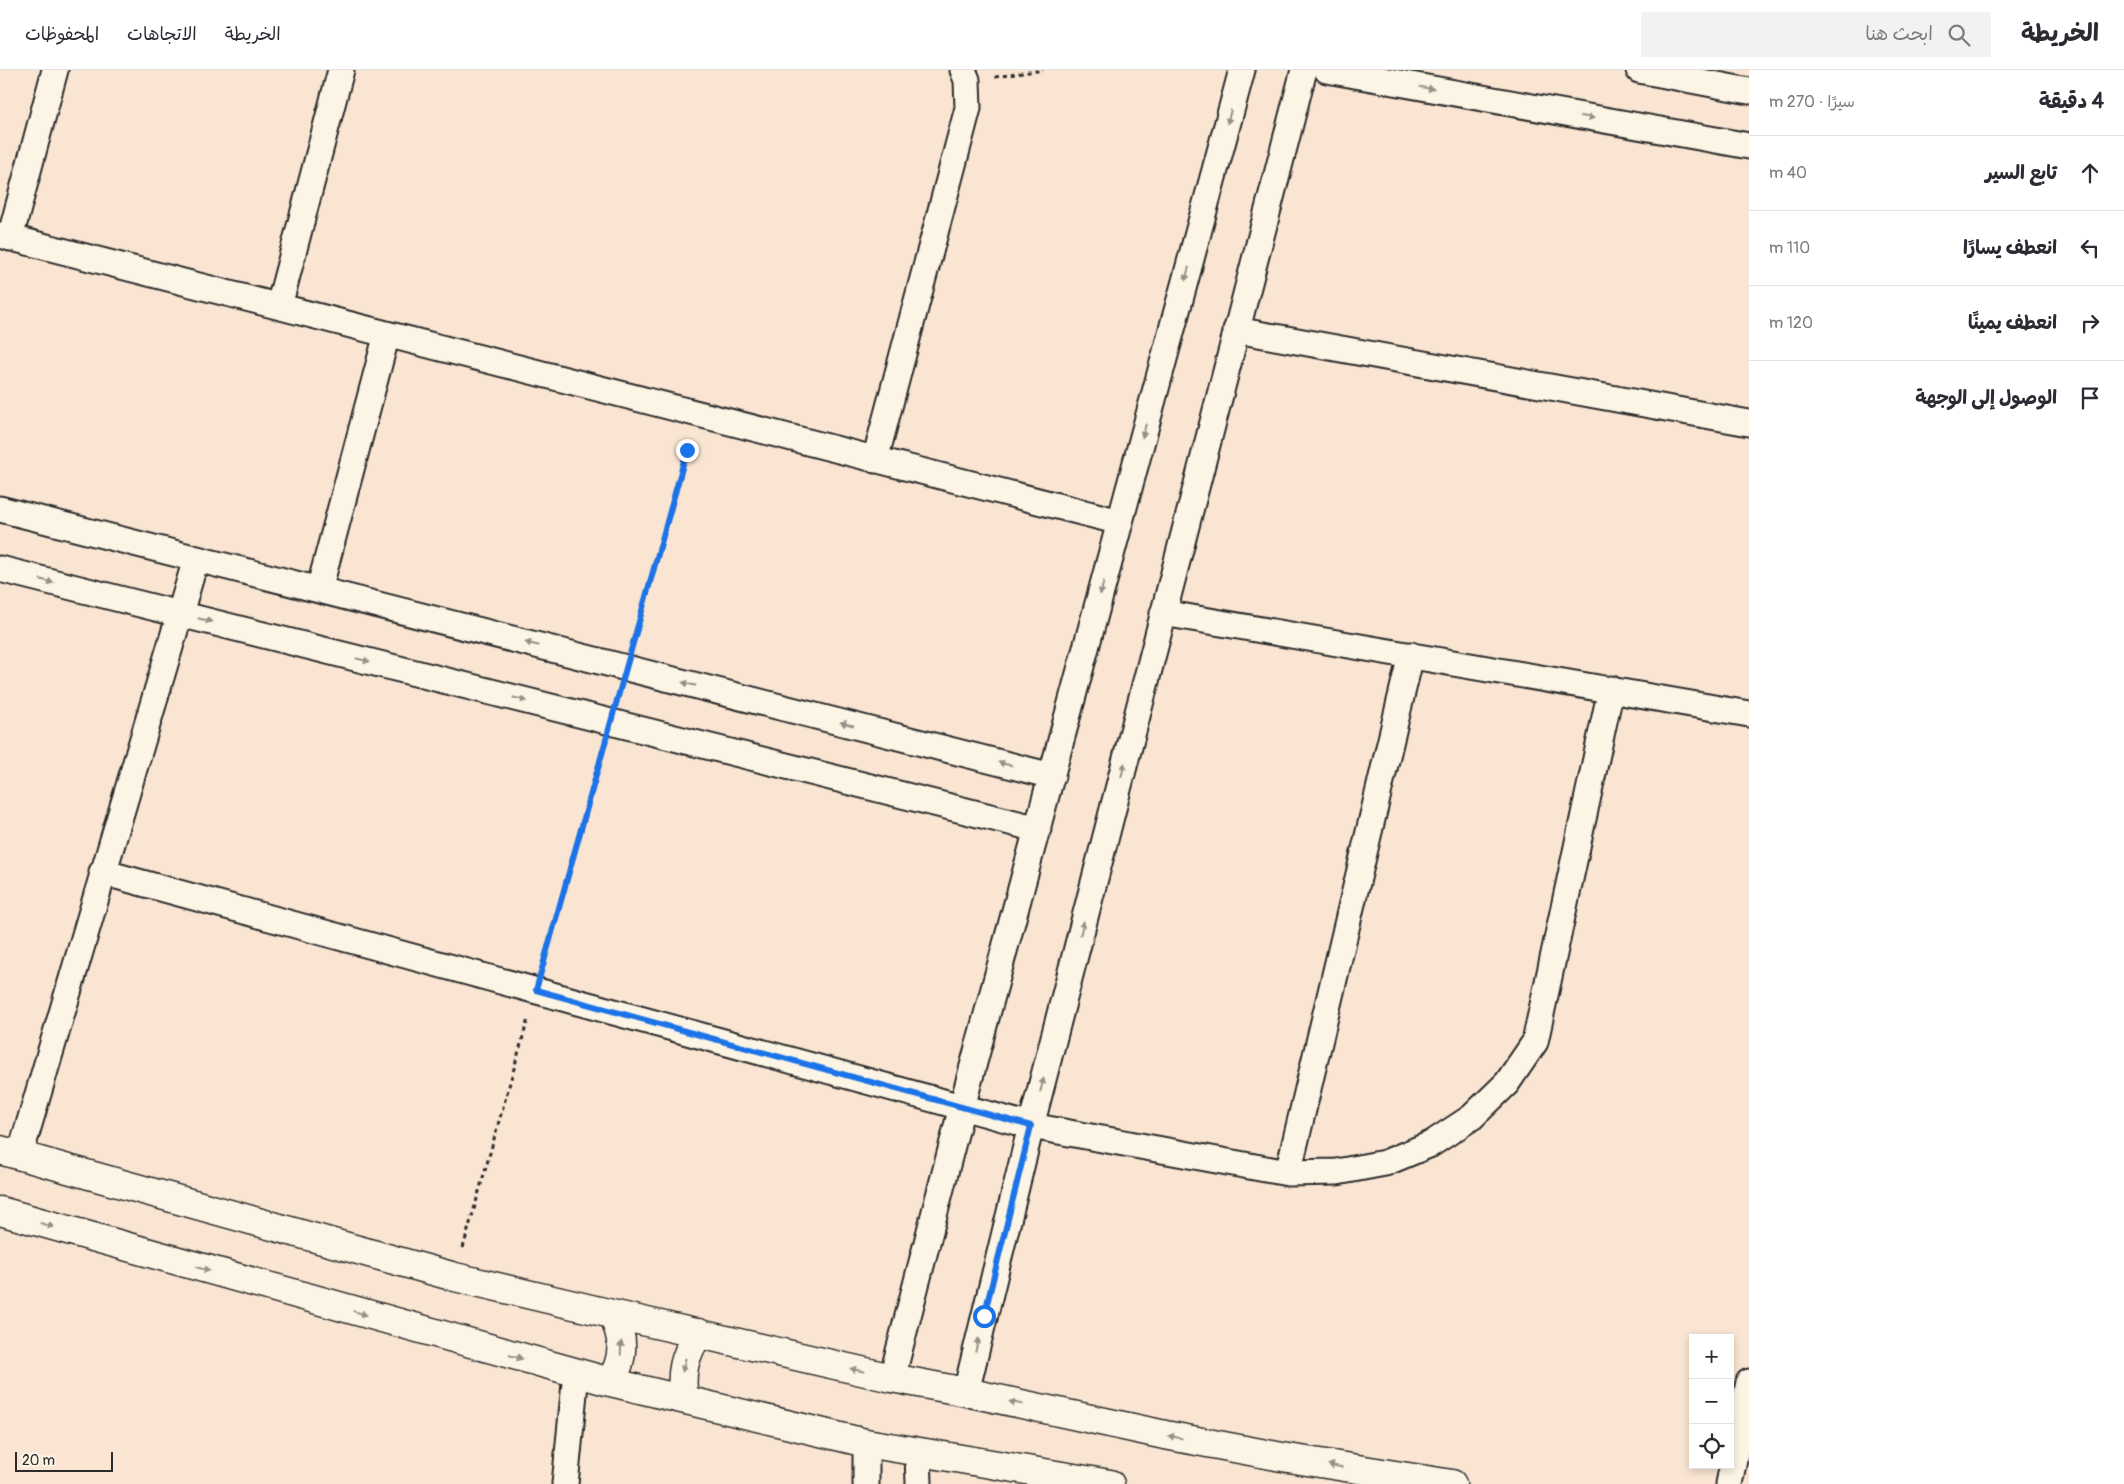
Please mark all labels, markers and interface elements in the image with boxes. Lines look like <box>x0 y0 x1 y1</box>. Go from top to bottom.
search box <box>1641 12 1991 57</box>
text: الخريطة <box>2021 19 2099 48</box>
icon: search <box>1945 21 1973 49</box>
text: ابحث هنا <box>1865 22 1933 46</box>
text: المحفوظات <box>25 23 99 46</box>
text: الاتجاهات <box>127 23 197 46</box>
text: الخريطة <box>225 23 281 46</box>
one-way arrow <box>1419 84 1435 92</box>
text: 4 دقيقة <box>2039 88 2104 115</box>
text: سيرًا · 270 m <box>1769 92 1855 112</box>
one-way arrow <box>1225 110 1233 125</box>
one-way arrow <box>1579 113 1595 121</box>
icon: ahead <box>2076 159 2104 187</box>
text: تابع السير <box>1985 161 2057 185</box>
text: 40 m <box>1769 163 1807 183</box>
icon: left <box>2076 234 2104 262</box>
text: انعطف يسارًا <box>1963 236 2057 260</box>
text: 110 m <box>1769 238 1810 258</box>
one-way arrow <box>1182 267 1190 282</box>
icon: right <box>2076 309 2104 337</box>
text: انعطف يمينًا <box>1968 311 2057 335</box>
text: 120 m <box>1769 313 1813 333</box>
icon: arrive <box>2076 384 2104 412</box>
text: الوصول إلى الوجهة <box>1915 386 2057 410</box>
one-way arrow <box>1140 423 1148 438</box>
route end <box>676 439 699 462</box>
one-way arrow <box>40 577 55 585</box>
one-way arrow <box>1098 580 1106 595</box>
one-way arrow <box>197 617 212 625</box>
one-way arrow <box>524 640 539 648</box>
one-way arrow <box>355 656 370 664</box>
one-way arrow <box>682 680 697 688</box>
one-way arrow <box>513 696 528 704</box>
one-way arrow <box>839 720 855 728</box>
one-way arrow <box>997 760 1012 768</box>
one-way arrow <box>1119 763 1127 778</box>
one-way arrow <box>1078 920 1086 935</box>
one-way arrow <box>1038 1077 1046 1092</box>
one-way arrow <box>40 1221 55 1229</box>
one-way arrow <box>196 1265 211 1273</box>
route start <box>973 1305 996 1328</box>
one-way arrow <box>352 1309 367 1317</box>
map controls <box>1689 1334 1734 1469</box>
button: + <box>1689 1334 1734 1379</box>
one-way arrow <box>974 1337 982 1352</box>
one-way arrow <box>618 1340 626 1356</box>
one-way arrow <box>509 1353 524 1361</box>
one-way arrow <box>680 1357 688 1372</box>
one-way arrow <box>849 1366 864 1374</box>
button: − <box>1689 1379 1734 1424</box>
one-way arrow <box>1009 1399 1024 1407</box>
button: locate <box>1689 1424 1734 1469</box>
one-way arrow <box>1167 1432 1183 1440</box>
scale bar <box>15 1449 112 1472</box>
text: 20 m <box>22 1452 55 1469</box>
one-way arrow <box>1327 1461 1343 1469</box>

